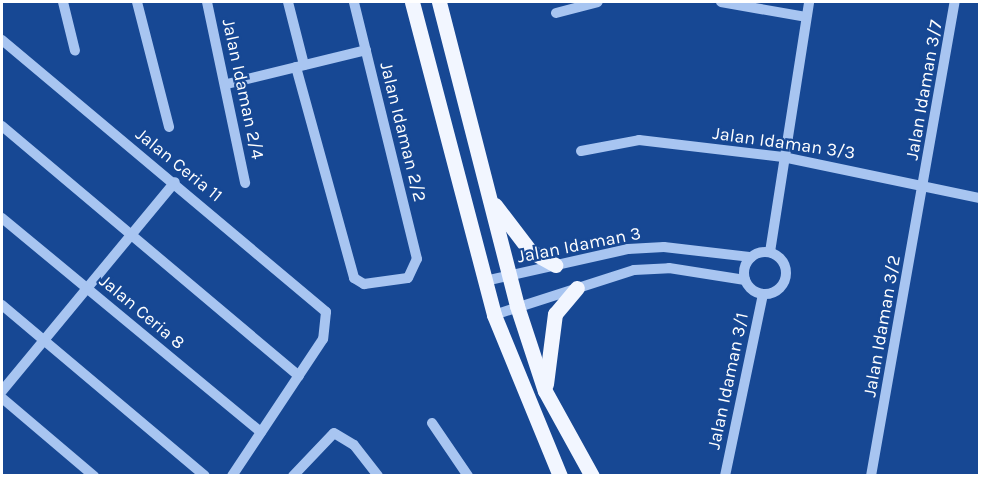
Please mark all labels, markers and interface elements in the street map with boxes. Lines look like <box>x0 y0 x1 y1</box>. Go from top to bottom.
street label: Jalan Idaman 2/4 <box>218 17 268 161</box>
street label: Jalan Idaman 3/7 <box>901 18 947 162</box>
street label: Jalan Idaman 2/2 <box>375 60 431 204</box>
street label: Jalan Idaman 3/3 <box>711 122 857 164</box>
street label: Jalan Ceria 11 <box>131 123 227 207</box>
street label: Jalan Idaman 3 <box>515 222 643 268</box>
street label: Jalan Idaman 3/2 <box>859 253 905 399</box>
street label: Jalan Ceria 8 <box>95 270 189 354</box>
street label: Jalan Idaman 3/1 <box>703 311 753 451</box>

